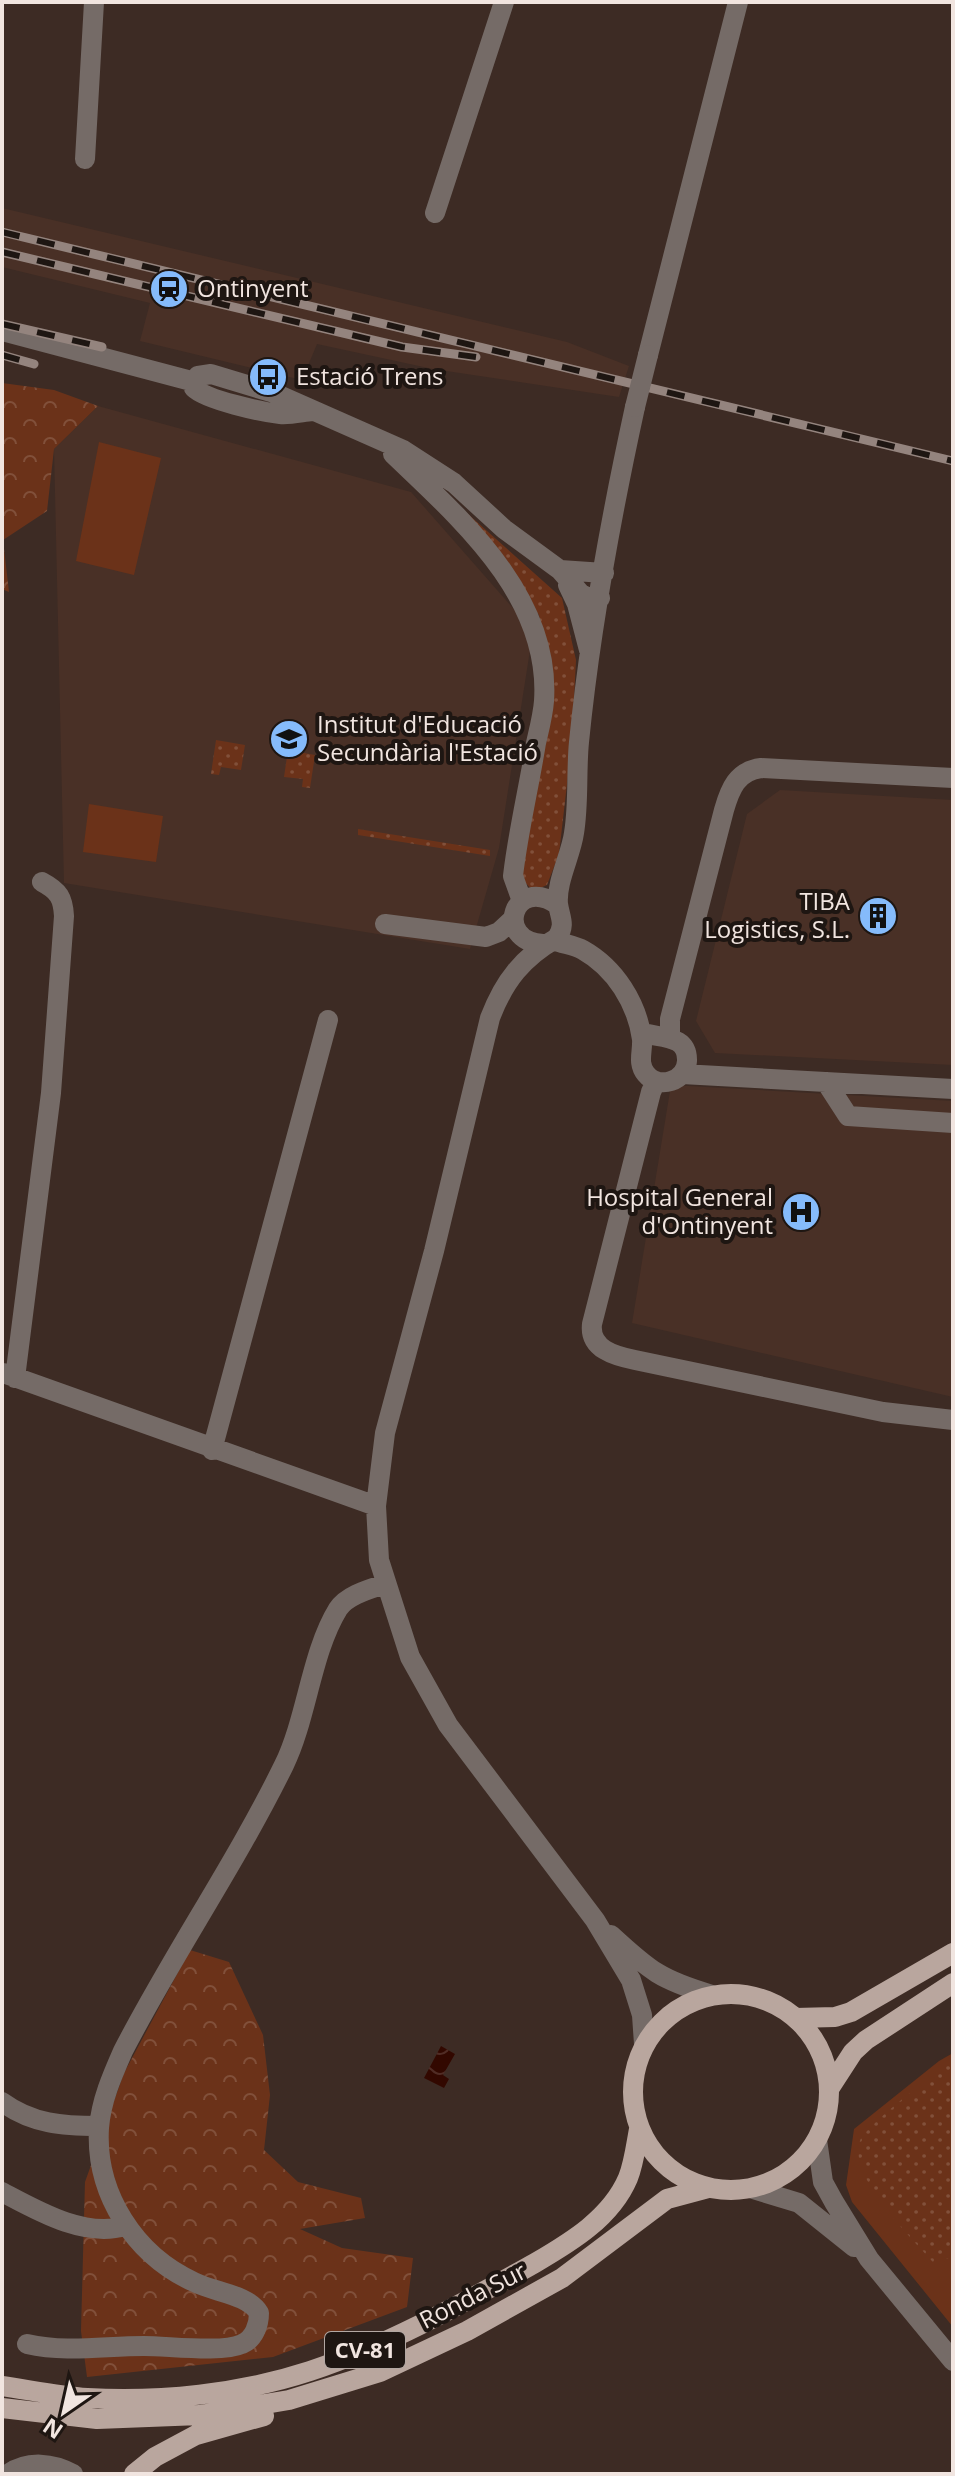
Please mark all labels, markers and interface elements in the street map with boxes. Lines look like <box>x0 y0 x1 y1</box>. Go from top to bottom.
station icon: Ontinyent <box>148 268 190 310</box>
place label: Ontinyent <box>197 271 309 304</box>
bus stop icon: Estació Trens <box>247 356 289 398</box>
place label: Estació Trens <box>296 359 444 392</box>
place label: Institut d'Educació Secundària l'Estació <box>317 707 538 768</box>
school or university icon: Institut d'Educació Secundària l'Estació <box>268 718 310 760</box>
place label: TIBA Logistics, S.L. <box>704 884 851 945</box>
building icon: TIBA Logistics, S.L. <box>857 895 899 937</box>
place label: Hospital General d'Ontinyent <box>586 1180 773 1241</box>
hospital icon: Hospital General d'Ontinyent <box>780 1191 822 1233</box>
street label: Ronda Sur <box>413 2254 532 2336</box>
road number: CV-81 <box>325 2332 405 2368</box>
north arrow <box>24 2372 104 2452</box>
text: N <box>36 2412 68 2447</box>

